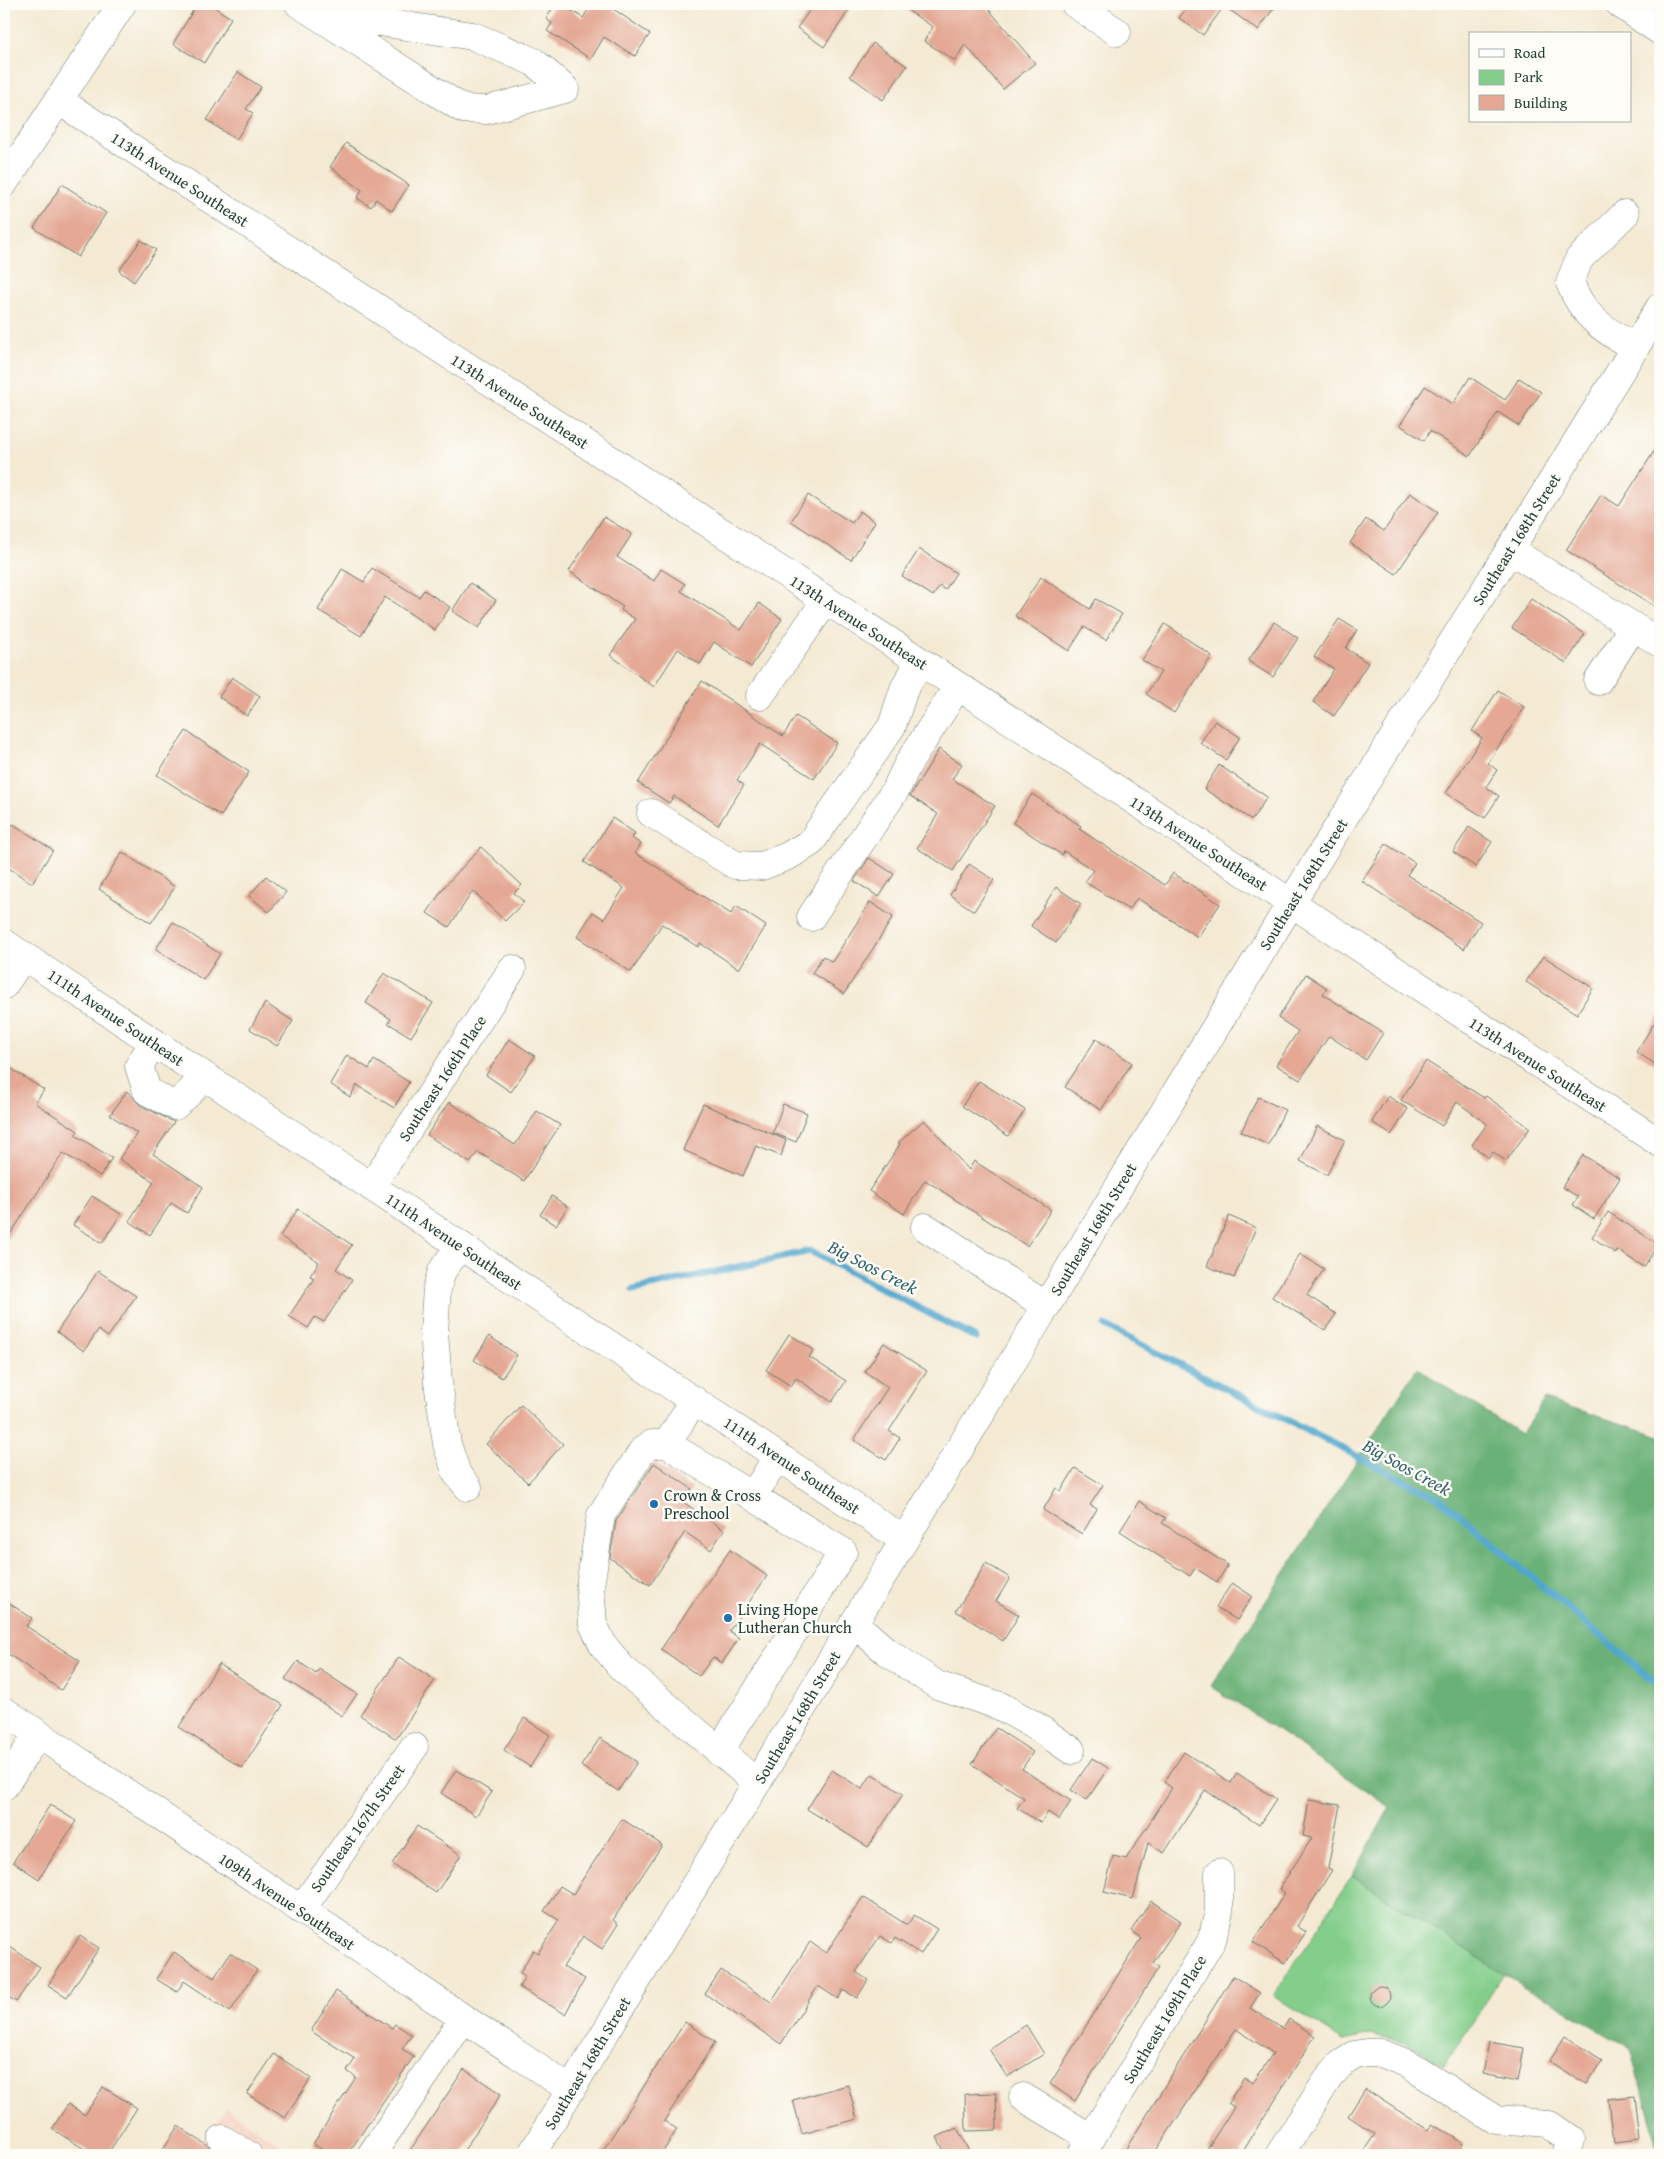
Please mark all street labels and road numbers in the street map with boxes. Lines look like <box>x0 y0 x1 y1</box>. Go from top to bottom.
street label: 113th Avenue Southeast <box>106 125 254 233</box>
street label: 113th Avenue Southeast <box>446 347 594 455</box>
street label: Southeast 168th Street <box>1466 468 1567 610</box>
street label: 113th Avenue Southeast <box>785 568 933 676</box>
street label: 113th Avenue Southeast <box>1125 789 1273 897</box>
street label: Southeast 168th Street <box>1253 813 1354 955</box>
street label: 111th Avenue Southeast <box>43 962 189 1072</box>
street label: Southeast 166th Place <box>392 1010 492 1146</box>
street label: 113th Avenue Southeast <box>1464 1010 1612 1118</box>
street label: Southeast 168th Street <box>1044 1158 1143 1300</box>
street label: 111th Avenue Southeast <box>381 1186 527 1296</box>
street label: 111th Avenue Southeast <box>719 1410 865 1520</box>
street label: Southeast 168th Street <box>748 1646 847 1788</box>
street label: Southeast 167th Street <box>304 1759 411 1897</box>
street label: 109th Avenue Southeast <box>214 1846 360 1956</box>
street label: Southeast 169th Place <box>1116 1950 1212 2088</box>
street label: Southeast 168th Street <box>538 1992 637 2134</box>

